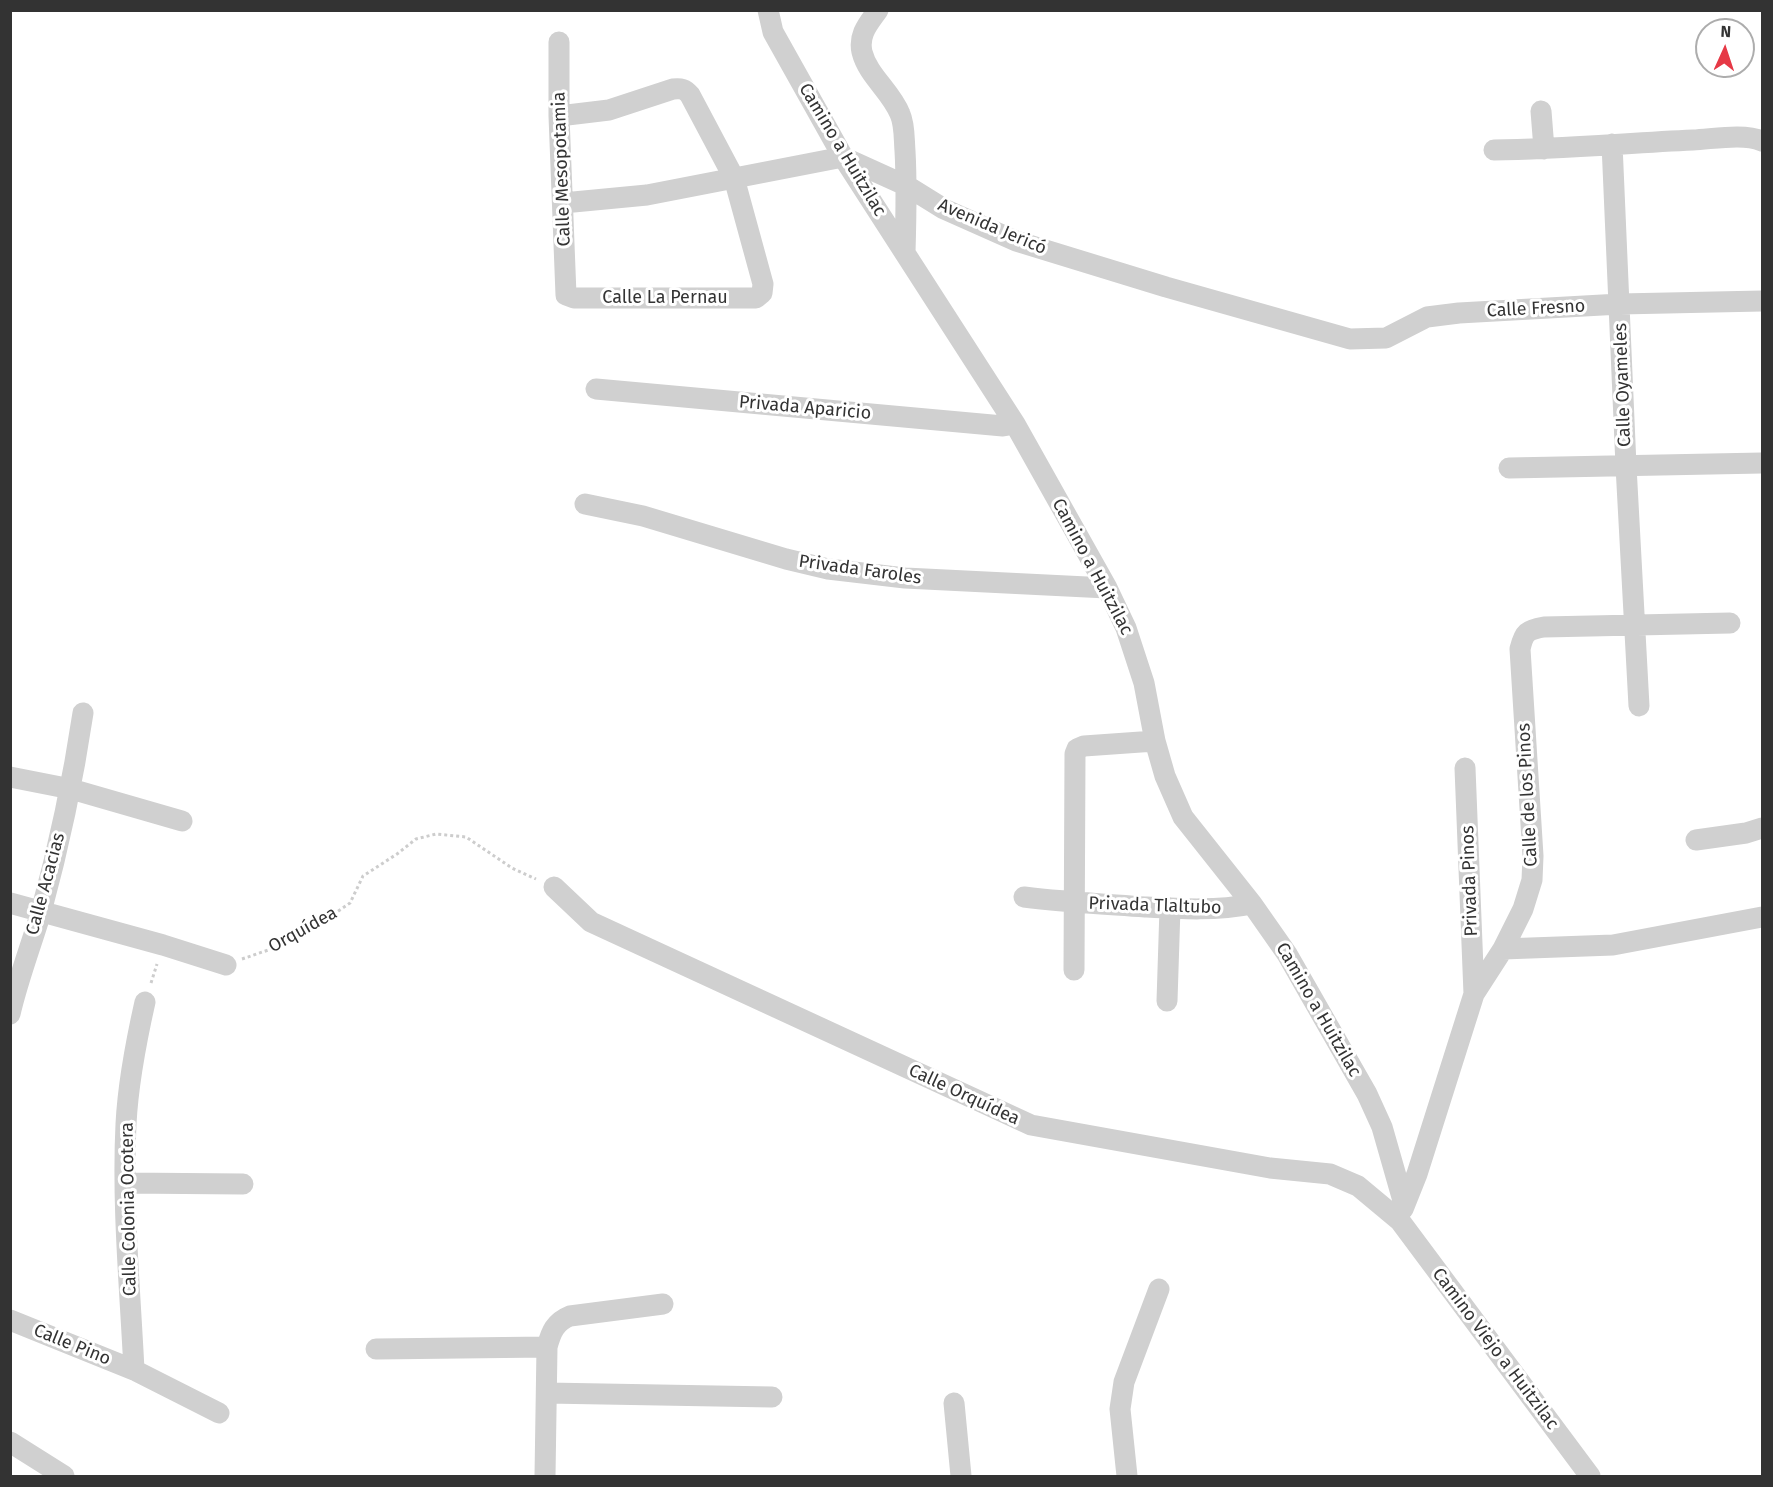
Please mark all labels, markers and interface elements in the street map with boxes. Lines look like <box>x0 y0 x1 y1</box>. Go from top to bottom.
north arrow <box>1695 18 1755 78</box>
text: N <box>1720 22 1732 41</box>
street label: Camino a Huitzilac <box>794 80 890 220</box>
street label: Calle Mesopotamia <box>549 91 575 247</box>
street label: Avenida Jericó <box>934 194 1050 260</box>
street label: Calle La Pernau <box>602 287 728 309</box>
street label: Calle Fresno <box>1486 296 1586 322</box>
street label: Calle Oyameles <box>1610 323 1636 447</box>
street label: Privada Aparicio <box>738 391 872 425</box>
street label: Camino a Huitzilac <box>1047 495 1137 639</box>
street label: Privada Faroles <box>797 551 923 589</box>
street label: Calle de los Pinos <box>1513 723 1543 867</box>
street label: Privada Pinos <box>1457 825 1483 937</box>
street label: Calle Acacias <box>22 831 70 937</box>
street label: Privada Tlaltubo <box>1088 893 1222 919</box>
street label: Orquídea <box>265 902 341 958</box>
street label: Camino a Huitzilac <box>1271 939 1365 1081</box>
street label: Calle Orquídea <box>905 1060 1023 1130</box>
street label: Calle Colonia Ocotera <box>117 1122 141 1296</box>
street label: Camino Viejo a Huitzilac <box>1427 1264 1563 1434</box>
street label: Calle Pino <box>30 1320 114 1370</box>

